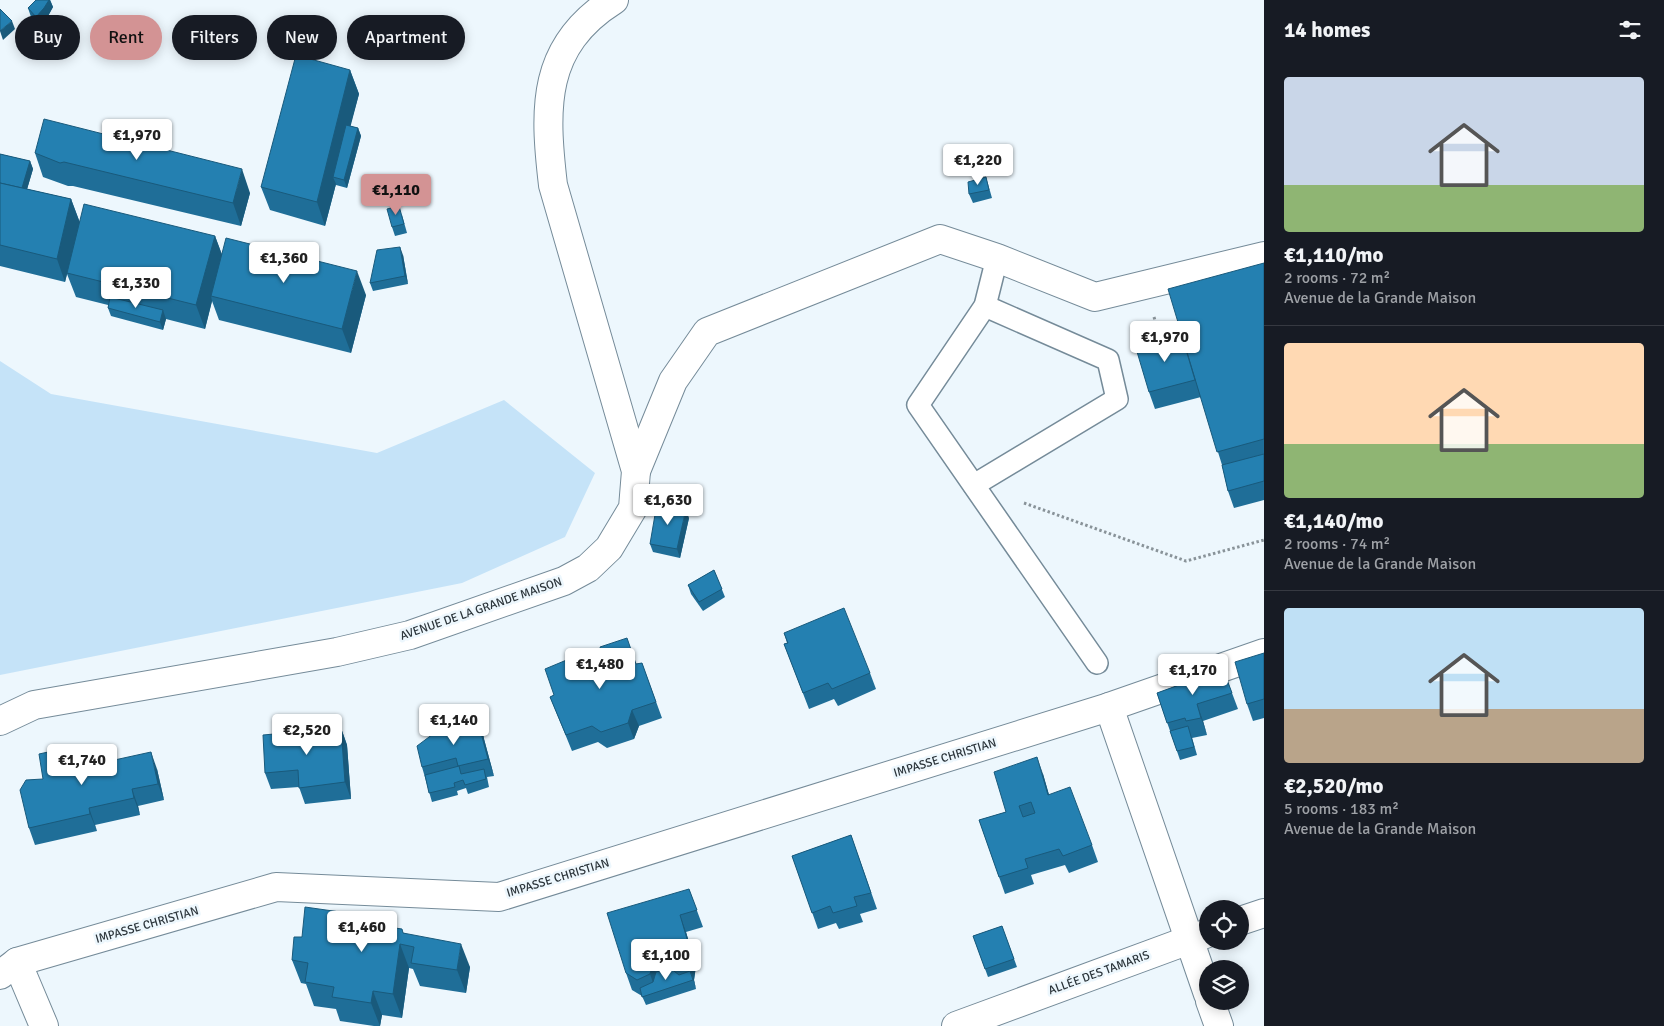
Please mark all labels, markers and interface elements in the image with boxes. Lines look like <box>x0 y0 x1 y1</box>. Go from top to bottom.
chip: Buy <box>15 15 80 60</box>
chip: Rent <box>90 15 162 60</box>
chip: Filters <box>172 15 257 60</box>
chip: New <box>267 15 337 60</box>
chip: Apartment <box>347 15 465 60</box>
icon: filters <box>1616 16 1644 44</box>
text: 14 homes <box>1284 17 1370 43</box>
icon: home <box>1419 110 1509 200</box>
pin: €1,970 <box>96 119 178 161</box>
text: €1,970 <box>113 125 161 145</box>
pin: €1,220 <box>937 144 1019 186</box>
text: €1,220 <box>954 150 1002 170</box>
pin: €1,110 <box>355 174 437 216</box>
text: €1,110 <box>372 180 420 200</box>
pin: €1,360 <box>243 242 325 284</box>
text: €1,110/mo <box>1284 242 1383 268</box>
text: €1,360 <box>260 248 308 268</box>
pin: €1,330 <box>95 266 177 309</box>
text: 2 rooms · 72 m² <box>1284 268 1390 288</box>
text: €1,330 <box>112 273 160 293</box>
text: Avenue de la Grande Maison <box>1284 288 1476 308</box>
pin: €1,970 <box>1124 320 1206 363</box>
text: €1,970 <box>1141 327 1189 347</box>
icon: home <box>1419 375 1509 465</box>
pin: €1,630 <box>627 484 709 526</box>
text: €1,630 <box>644 490 692 510</box>
text: €1,140/mo <box>1284 508 1383 534</box>
text: 2 rooms · 74 m² <box>1284 534 1390 554</box>
text: Avenue de la Grande Maison <box>1284 554 1476 574</box>
street label: AVENUE DE LA GRANDE MAISON <box>398 574 564 644</box>
icon: home <box>1419 640 1509 730</box>
pin: €1,480 <box>559 648 641 690</box>
text: €1,480 <box>576 654 624 674</box>
pin: €1,170 <box>1152 654 1234 696</box>
text: €1,170 <box>1169 660 1217 680</box>
pin: €1,140 <box>413 704 495 746</box>
text: €1,140 <box>430 710 478 730</box>
pin: €2,520 <box>266 714 348 756</box>
text: €2,520 <box>283 720 331 740</box>
street label: IMPASSE CHRISTIAN <box>892 735 998 781</box>
pin: €1,740 <box>41 744 123 786</box>
text: €1,740 <box>58 750 106 770</box>
text: €2,520/mo <box>1284 773 1383 799</box>
text: 5 rooms · 183 m² <box>1284 799 1399 819</box>
text: Avenue de la Grande Maison <box>1284 819 1476 839</box>
street label: IMPASSE CHRISTIAN <box>505 855 611 901</box>
map controls <box>1199 900 1249 1010</box>
button: locate <box>1199 900 1249 950</box>
street label: IMPASSE CHRISTIAN <box>94 903 200 947</box>
pin: €1,460 <box>321 910 403 953</box>
text: €1,460 <box>338 917 386 937</box>
pin: €1,100 <box>625 938 707 981</box>
text: €1,100 <box>642 945 690 965</box>
street label: ALLÉE DES TAMARIS <box>1046 948 1152 998</box>
button: layers <box>1199 960 1249 1010</box>

